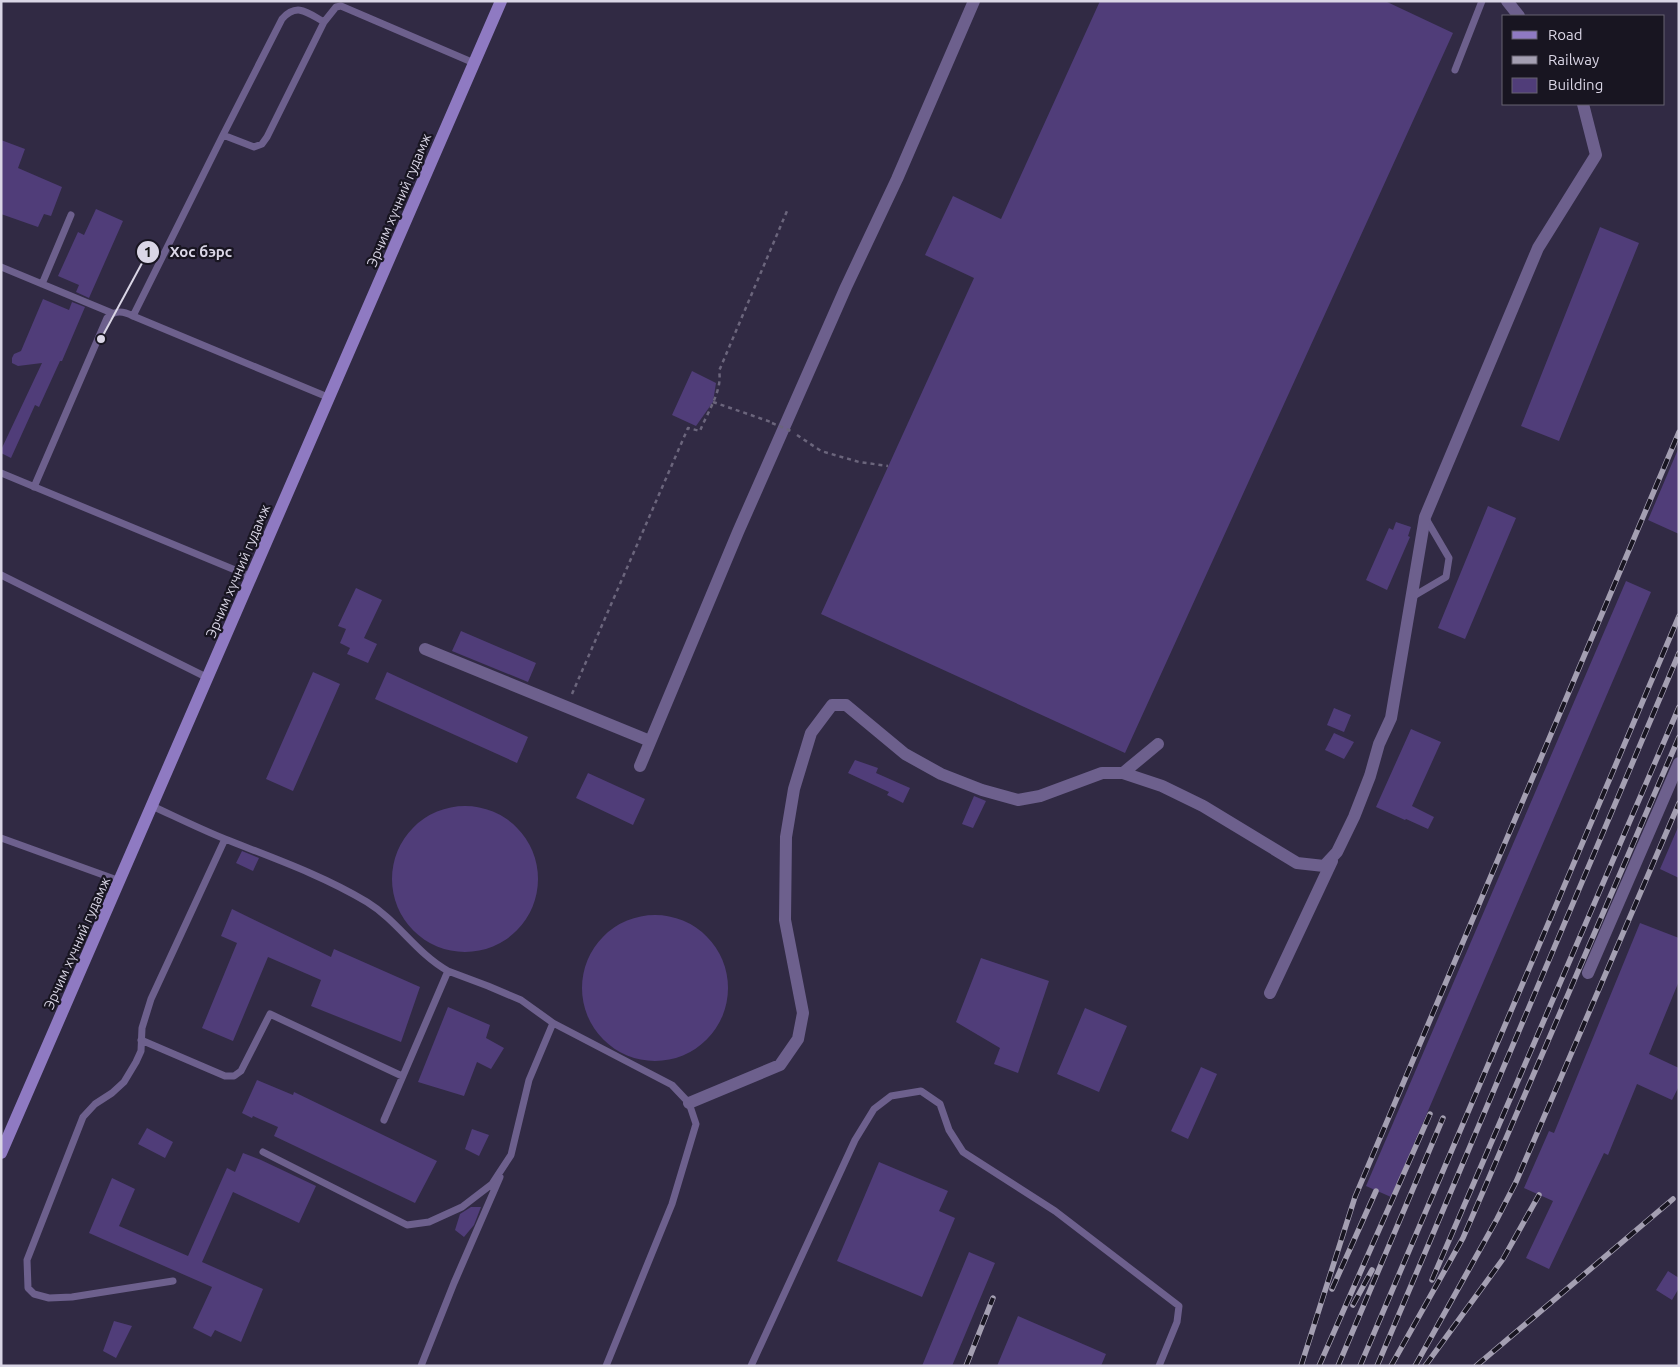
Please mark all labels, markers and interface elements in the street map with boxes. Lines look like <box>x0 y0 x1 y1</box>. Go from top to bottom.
legend <box>1502 15 1665 105</box>
text: Road <box>1548 26 1583 43</box>
text: Railway <box>1548 51 1599 68</box>
text: Building <box>1548 76 1603 93</box>
street label: Эрчим хүчний гудамж <box>364 130 435 269</box>
callout: Хос бэрс <box>135 237 242 267</box>
text: 1 <box>144 243 152 260</box>
text: Хос бэрс <box>170 243 232 260</box>
street label: Эрчим хүчний гудамж <box>203 501 274 640</box>
street label: Эрчим хүчний гудамж <box>41 874 114 1012</box>

